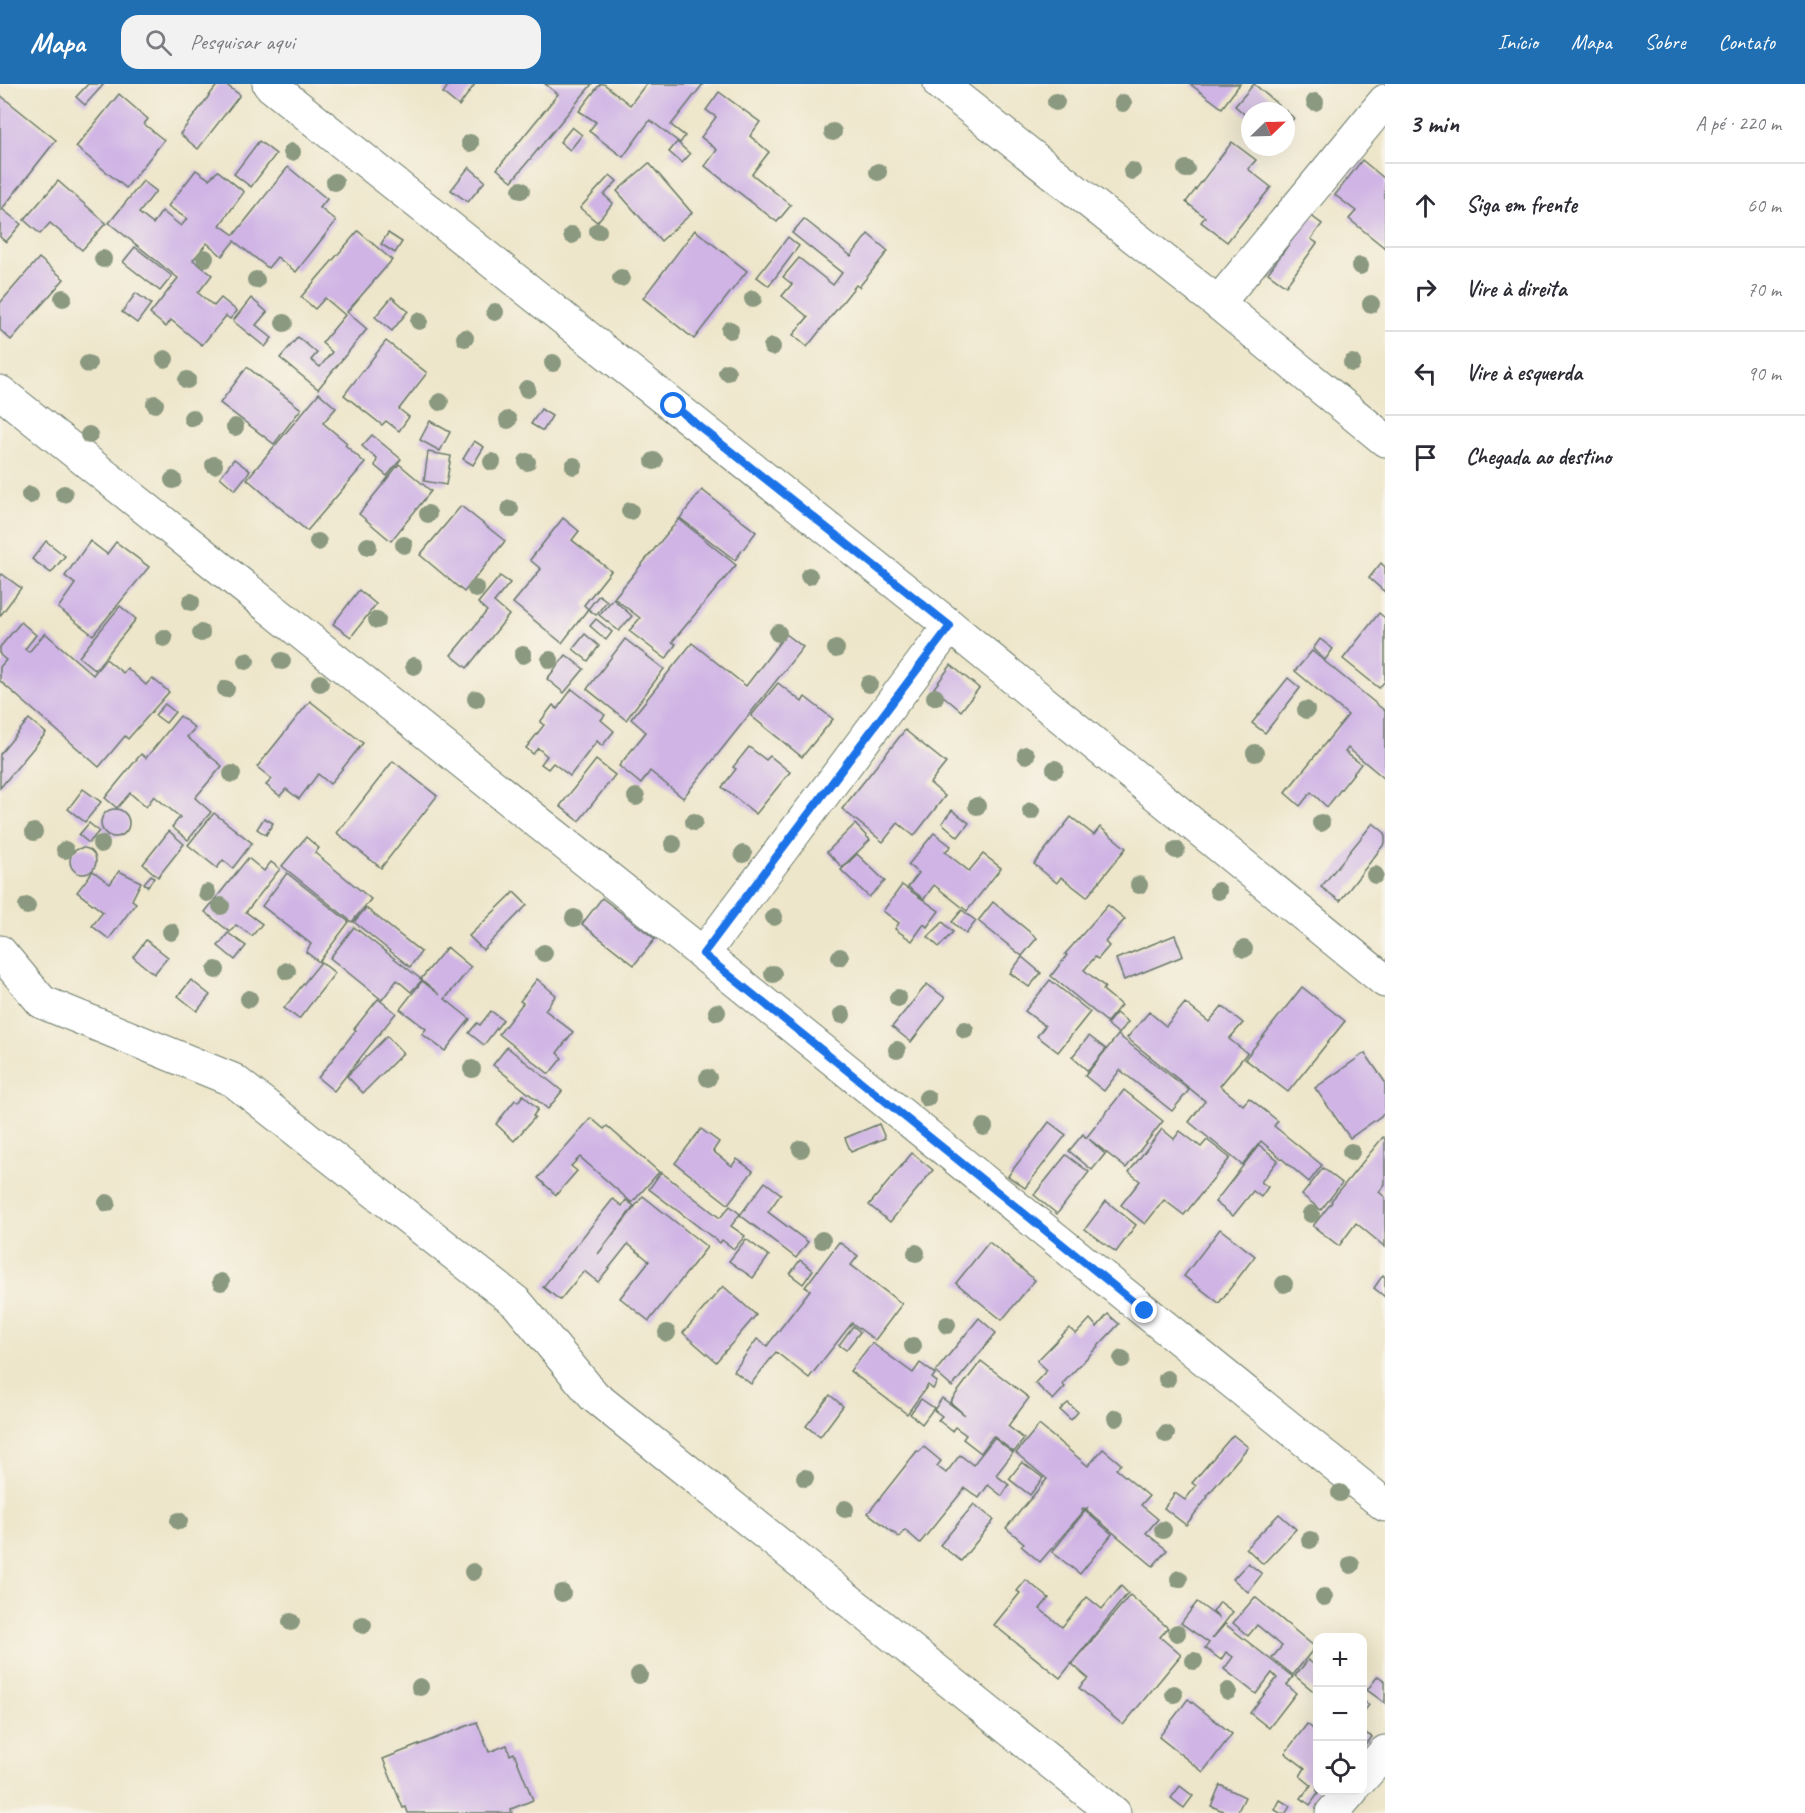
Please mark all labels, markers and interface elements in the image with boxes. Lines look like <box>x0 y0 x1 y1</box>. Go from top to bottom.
search box <box>121 15 541 69</box>
text: Mapa <box>30 25 85 60</box>
icon: search <box>142 26 175 59</box>
text: Pesquisar aqui <box>190 28 295 56</box>
text: Início <box>1498 29 1538 55</box>
text: Mapa <box>1571 29 1612 55</box>
text: Sobre <box>1645 29 1685 55</box>
text: Contato <box>1718 29 1775 55</box>
north arrow <box>1241 102 1295 156</box>
text: 3 min <box>1409 107 1459 140</box>
text: A pé · 220 m <box>1696 111 1781 136</box>
icon: ahead <box>1409 189 1442 222</box>
text: Siga em frente <box>1466 191 1577 219</box>
text: 60 m <box>1747 193 1781 218</box>
icon: right <box>1409 273 1442 306</box>
text: Vire à direita <box>1466 275 1566 303</box>
text: 70 m <box>1747 277 1781 302</box>
icon: left <box>1409 357 1442 390</box>
text: Vire à esquerda <box>1466 359 1582 387</box>
text: 90 m <box>1747 361 1781 386</box>
route start <box>660 392 686 418</box>
icon: arrive <box>1409 441 1442 474</box>
text: Chegada ao destino <box>1466 443 1611 471</box>
route end <box>1131 1297 1157 1323</box>
map controls <box>1313 1633 1367 1795</box>
button: + <box>1313 1633 1367 1687</box>
button: − <box>1313 1687 1367 1741</box>
button: locate <box>1313 1741 1367 1795</box>

